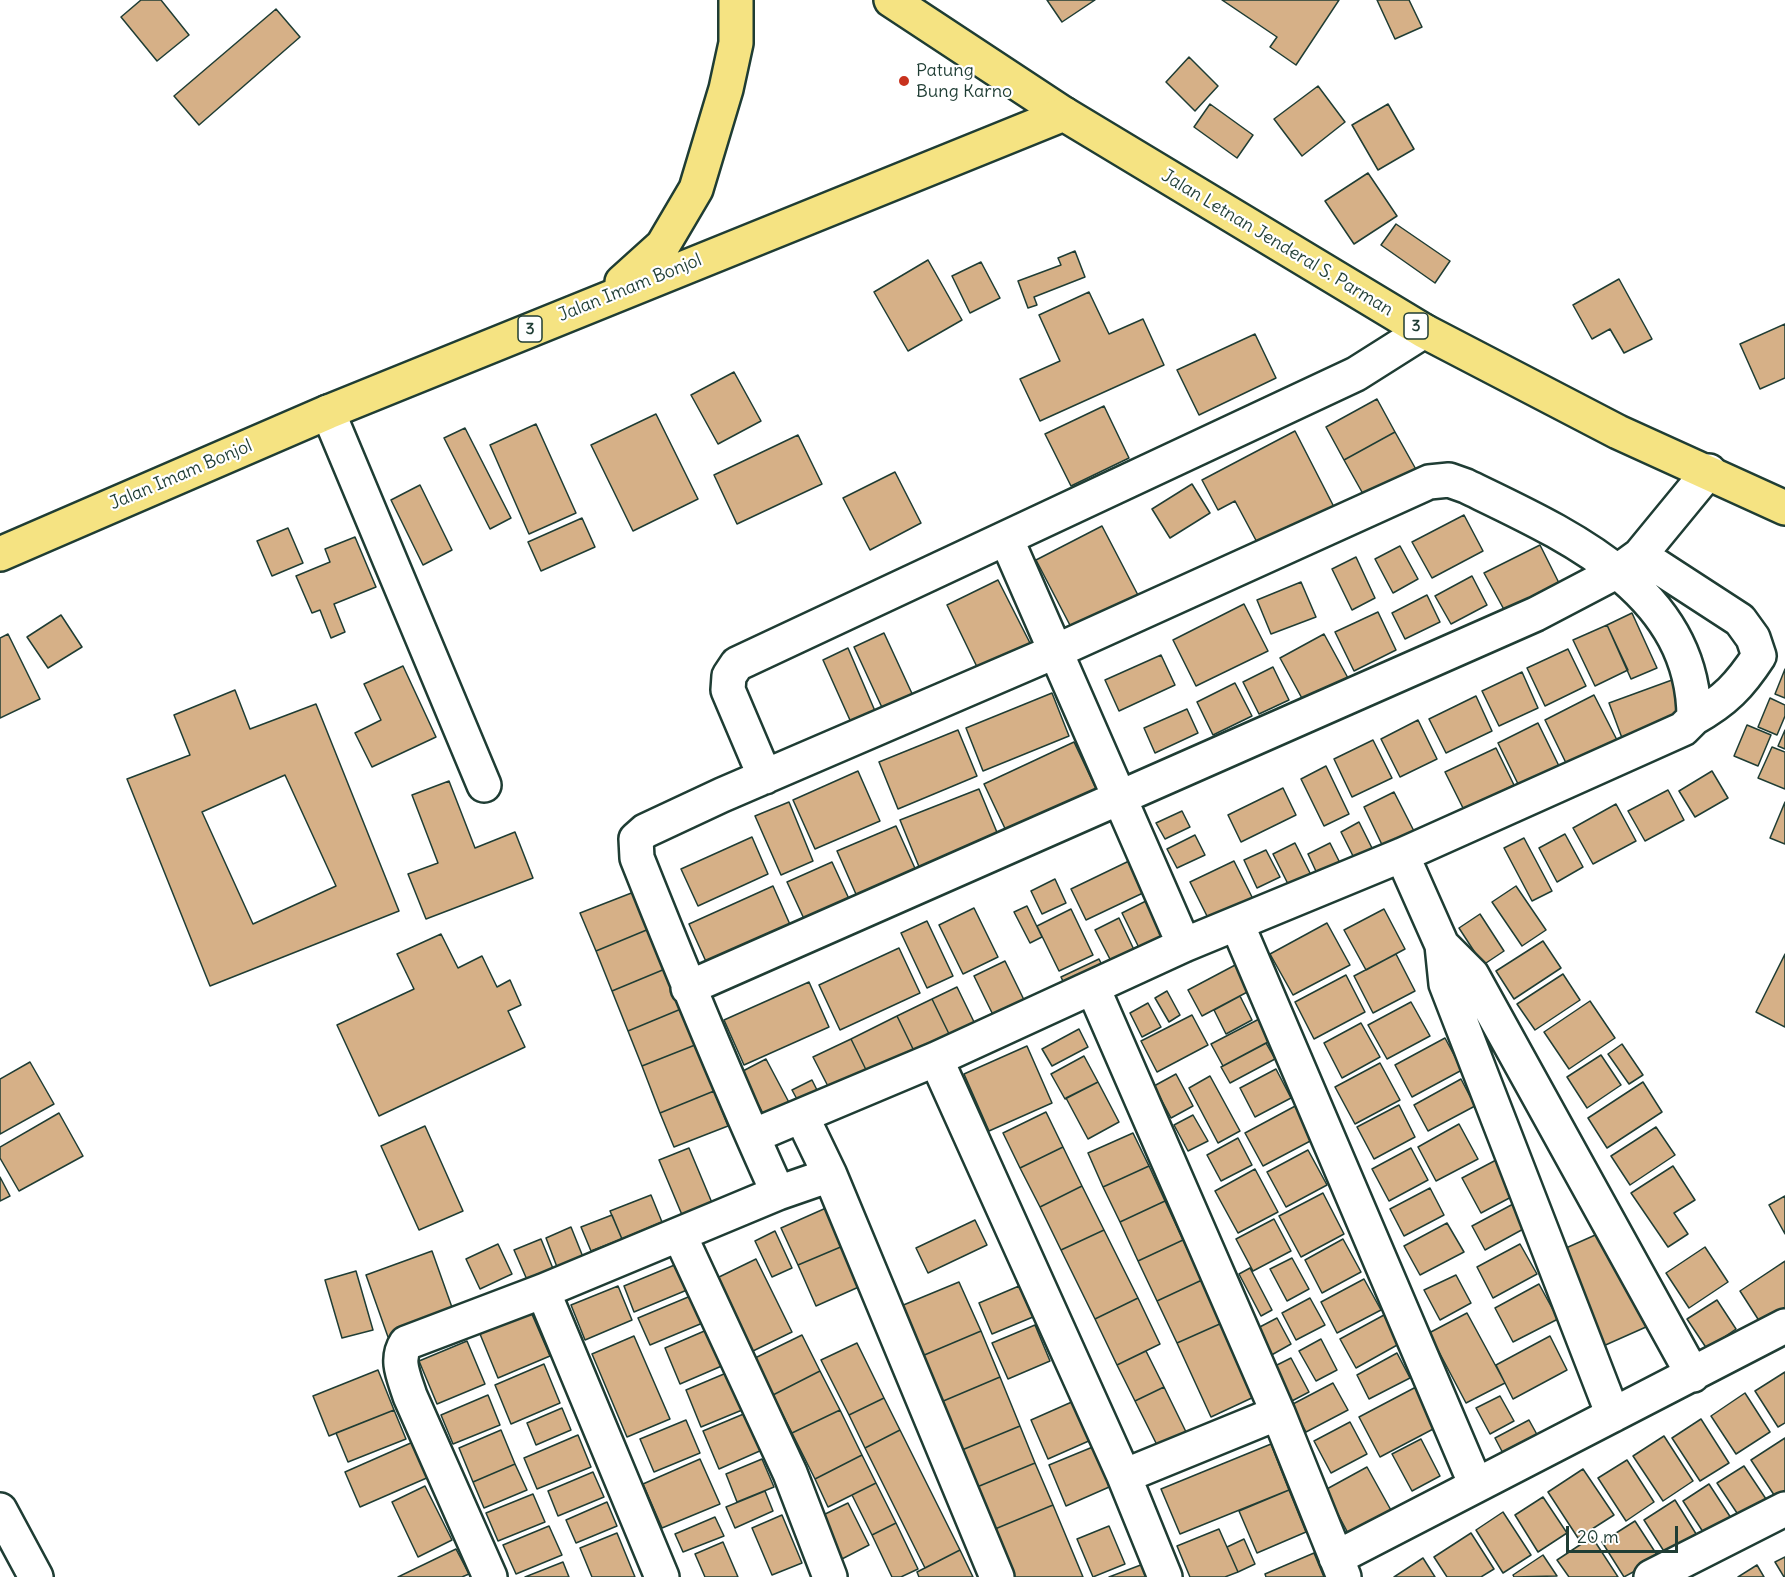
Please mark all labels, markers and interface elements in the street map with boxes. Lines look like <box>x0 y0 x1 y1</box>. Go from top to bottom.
place label: Patung Bung Karno <box>916 60 1012 103</box>
marker: Patung Bung Karno <box>897 74 911 88</box>
street label: Jalan Letnan Jenderal S. Parman <box>1157 165 1397 321</box>
street label: Jalan Imam Bonjol <box>555 249 705 327</box>
road number: 3 <box>1404 313 1428 339</box>
road number: 3 <box>518 316 542 342</box>
street label: Jalan Imam Bonjol <box>106 435 256 515</box>
scale bar <box>1569 1514 1682 1552</box>
text: 20 m <box>1577 1525 1619 1548</box>

